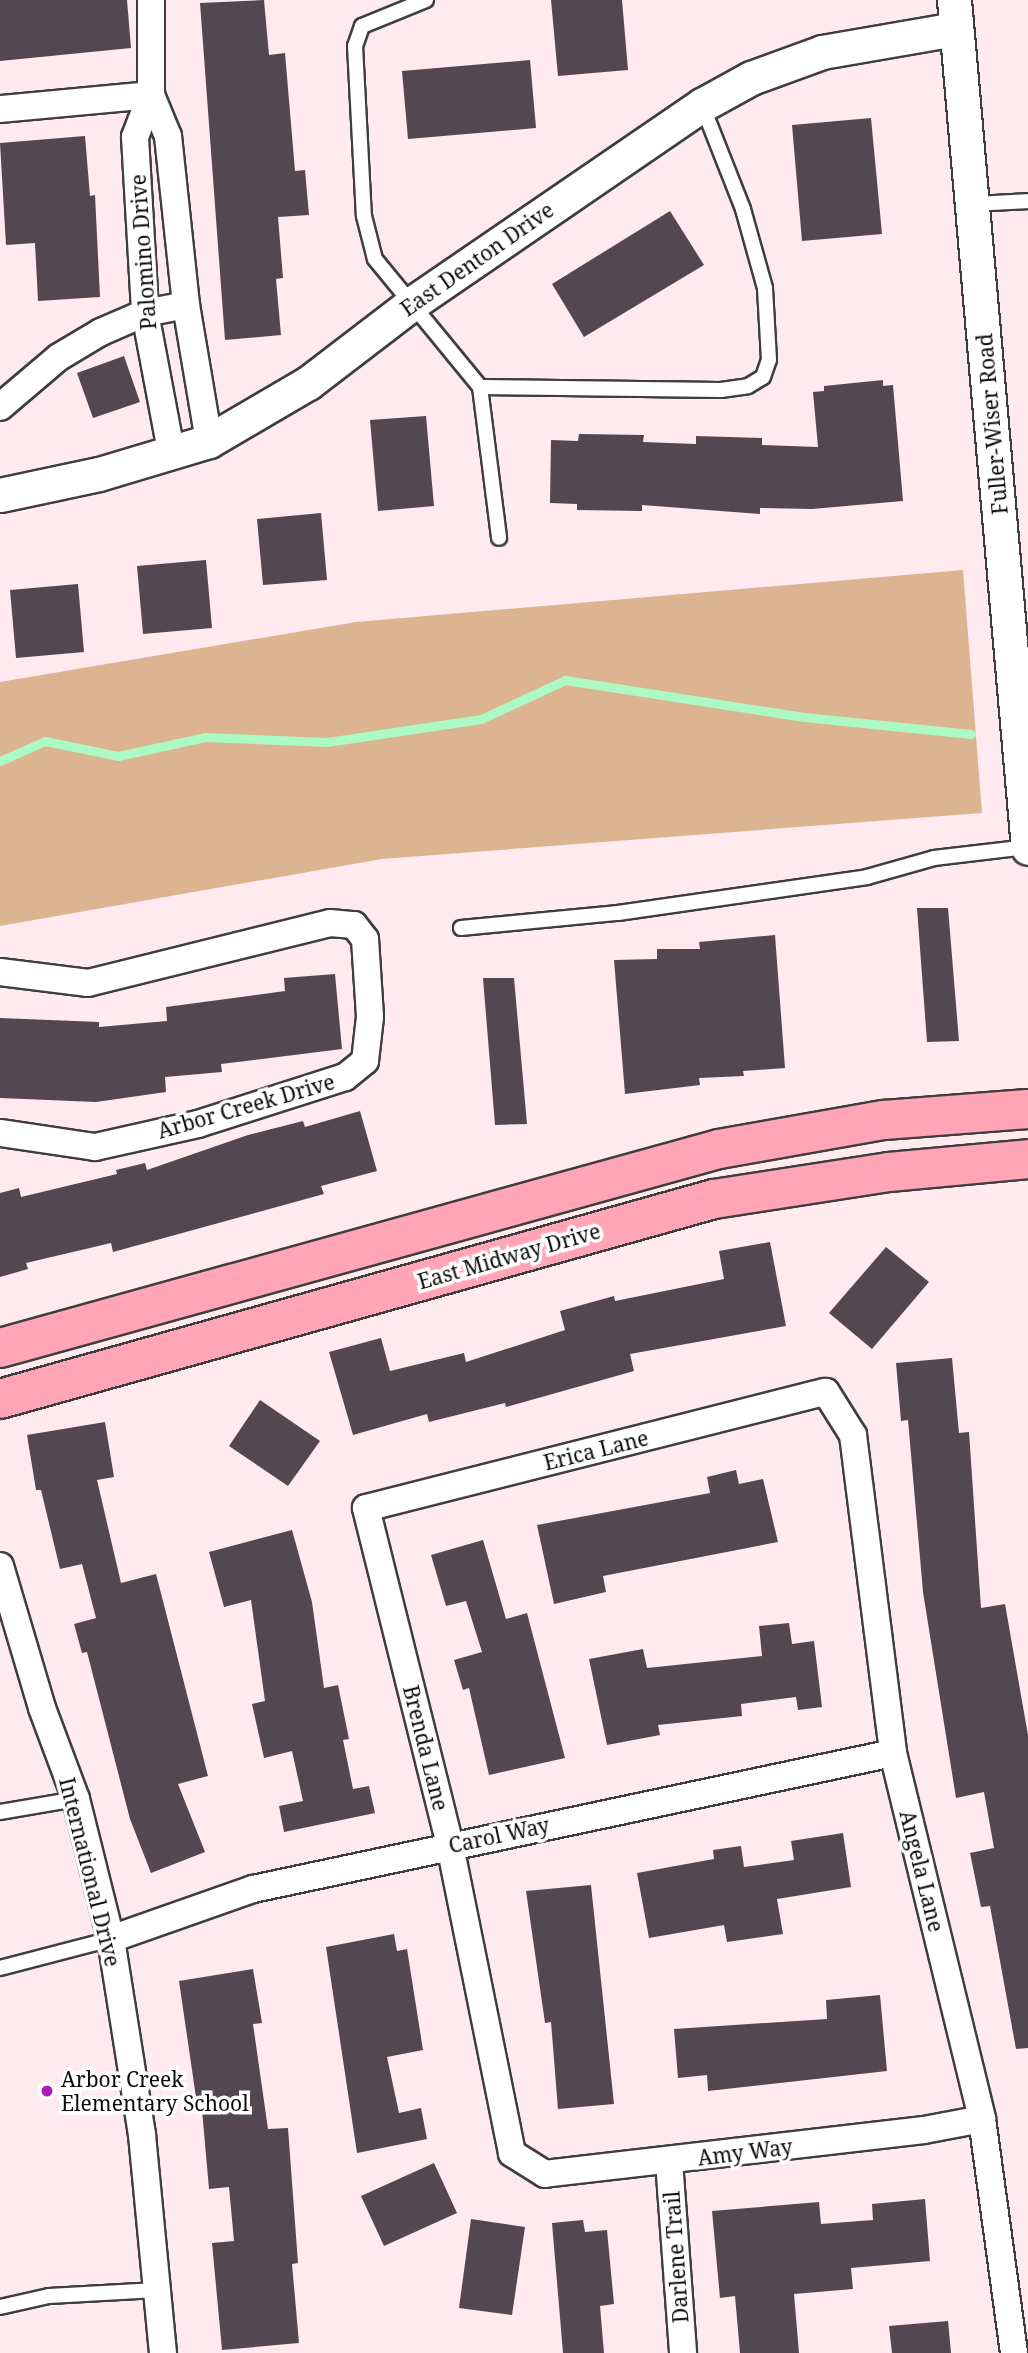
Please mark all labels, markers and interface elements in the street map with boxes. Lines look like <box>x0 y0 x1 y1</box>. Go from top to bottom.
street label: Palomino Drive <box>125 173 161 331</box>
street label: East Denton Drive <box>396 197 558 321</box>
street label: Fuller-Wiser Road <box>972 332 1012 516</box>
street label: Arbor Creek Drive <box>154 1069 338 1143</box>
street label: East Midway Drive <box>415 1218 603 1294</box>
street label: Erica Lane <box>541 1425 651 1475</box>
street label: Brenda Lane <box>398 1683 454 1813</box>
street label: International Drive <box>54 1775 126 1969</box>
street label: Angela Lane <box>895 1808 949 1934</box>
street label: Carol Way <box>446 1812 552 1858</box>
place label: Arbor Creek Elementary School <box>61 2066 249 2116</box>
marker: Arbor Creek Elementary School <box>39 2083 55 2099</box>
street label: Amy Way <box>696 2134 794 2170</box>
street label: Darlene Trail <box>659 2190 693 2324</box>

